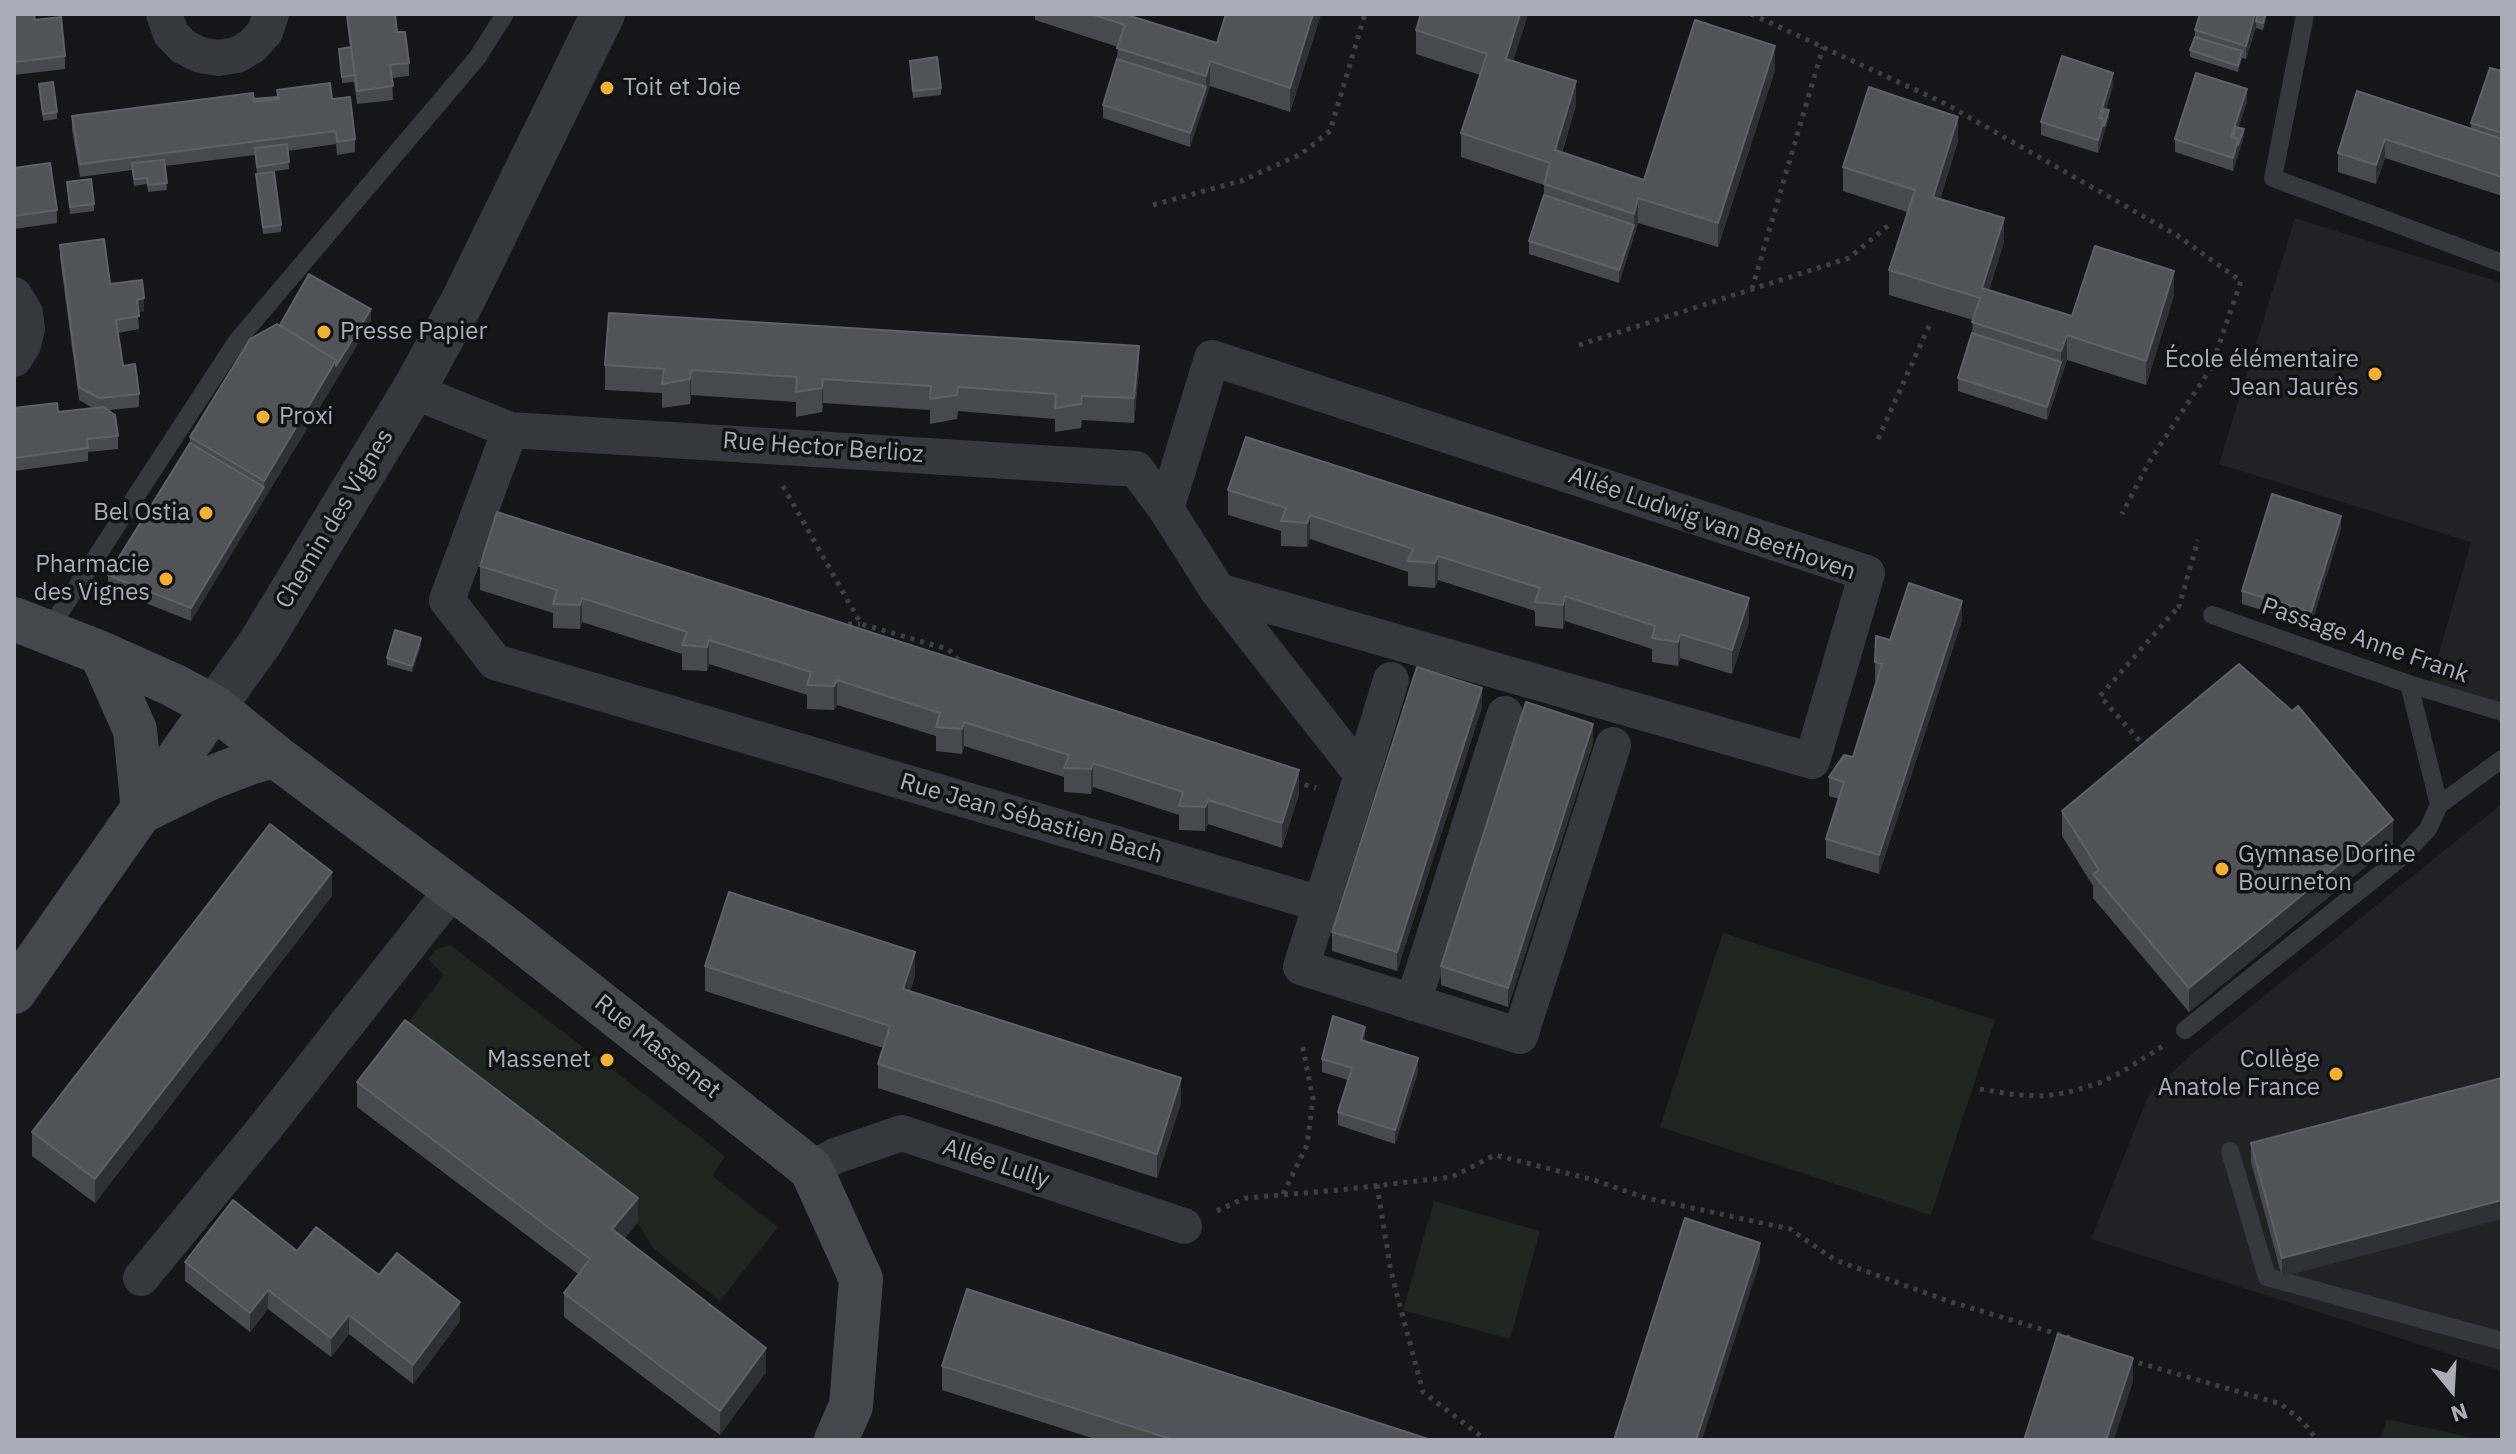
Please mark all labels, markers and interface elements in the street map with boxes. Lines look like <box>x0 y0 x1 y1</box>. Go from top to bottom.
place label: Toit et Joie <box>623 74 741 102</box>
marker: Toit et Joie <box>598 79 616 97</box>
place label: Presse Papier <box>340 318 487 346</box>
marker: Presse Papier <box>315 323 333 341</box>
place label: École élémentaire Jean Jaurès <box>2165 346 2359 402</box>
marker: École élémentaire Jean Jaurès <box>2366 365 2384 383</box>
place label: Proxi <box>279 403 333 431</box>
marker: Proxi <box>254 408 272 426</box>
street label: Chemin des Vignes <box>270 424 400 614</box>
street label: Rue Hector Berlioz <box>722 427 924 469</box>
street label: Allée Ludwig van Beethoven <box>1565 461 1859 587</box>
place label: Bel Ostia <box>93 499 190 527</box>
marker: Bel Ostia <box>197 504 215 522</box>
place label: Pharmacie des Vignes <box>34 551 150 607</box>
marker: Pharmacie des Vignes <box>157 570 175 588</box>
street label: Passage Anne Frank <box>2258 592 2472 690</box>
street label: Rue Jean Sébastien Bach <box>896 768 1166 870</box>
place label: Gymnase Dorine Bourneton <box>2238 841 2416 897</box>
marker: Gymnase Dorine Bourneton <box>2213 860 2231 878</box>
street label: Rue Massenet <box>588 989 726 1105</box>
place label: Massenet <box>487 1046 591 1074</box>
place label: Collège Anatole France <box>2158 1046 2320 1102</box>
marker: Massenet <box>598 1051 616 1069</box>
marker: Collège Anatole France <box>2327 1065 2345 1083</box>
street label: Allée Lully <box>939 1133 1053 1195</box>
north arrow <box>2412 1350 2492 1430</box>
text: N <box>2448 1397 2472 1430</box>

